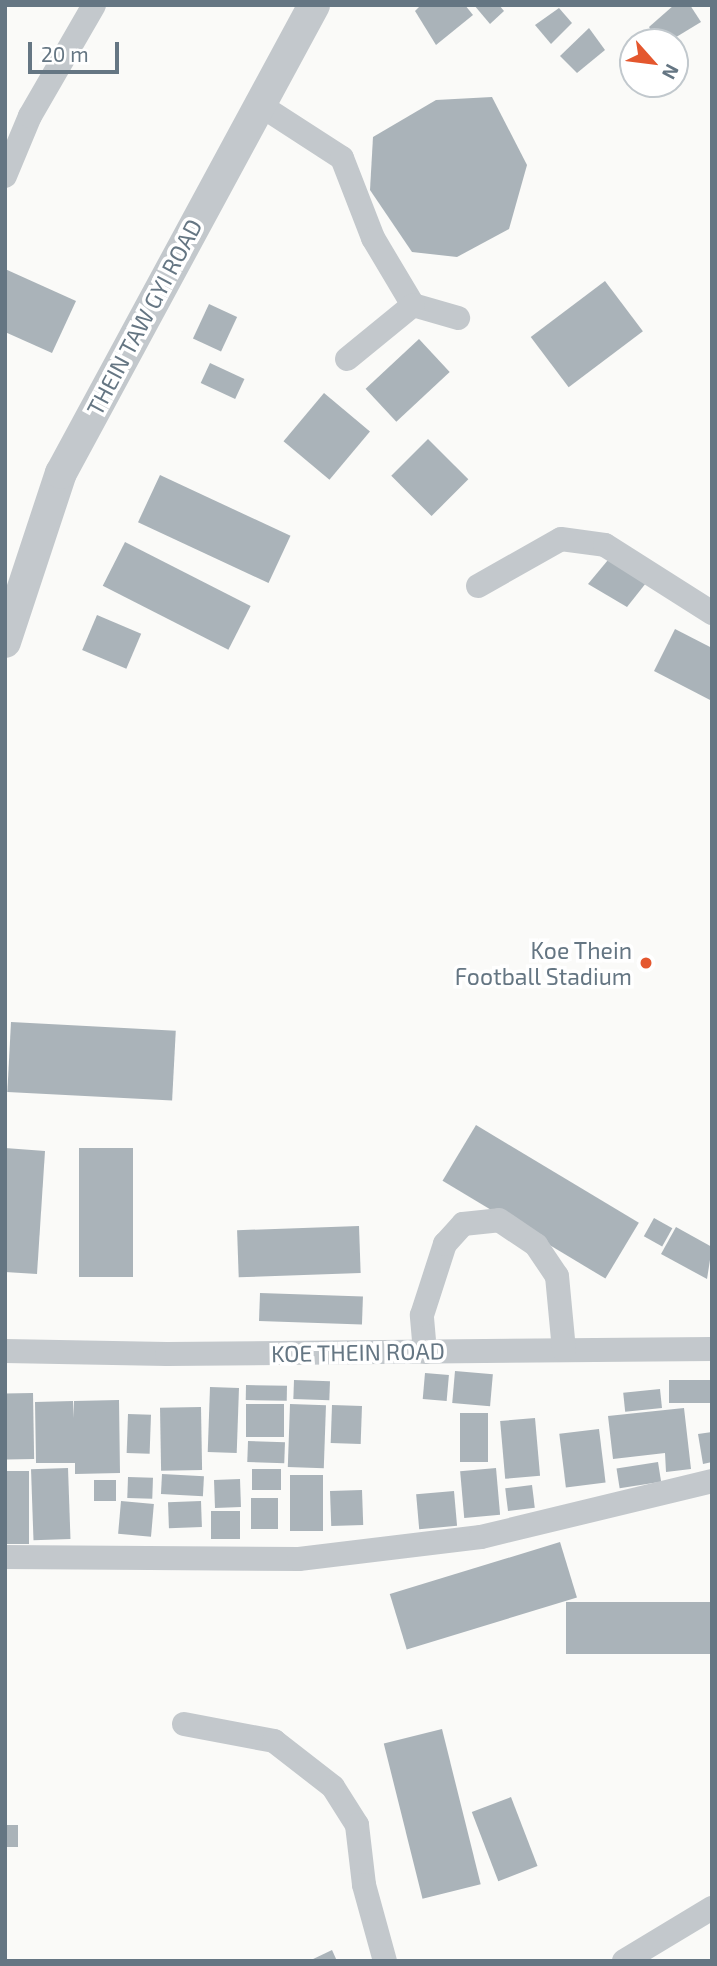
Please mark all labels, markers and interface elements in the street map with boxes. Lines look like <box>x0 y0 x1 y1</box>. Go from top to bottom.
scale bar <box>32 28 122 72</box>
north arrow <box>619 28 689 98</box>
text: 20 m <box>41 41 89 66</box>
text: N <box>658 61 685 84</box>
street label: THEIN TAW GYI ROAD <box>80 214 208 420</box>
place label: Koe Thein Football Stadium <box>454 936 632 990</box>
marker: Koe Thein Football Stadium <box>638 955 654 971</box>
street label: KOE THEIN ROAD <box>271 1337 445 1367</box>

